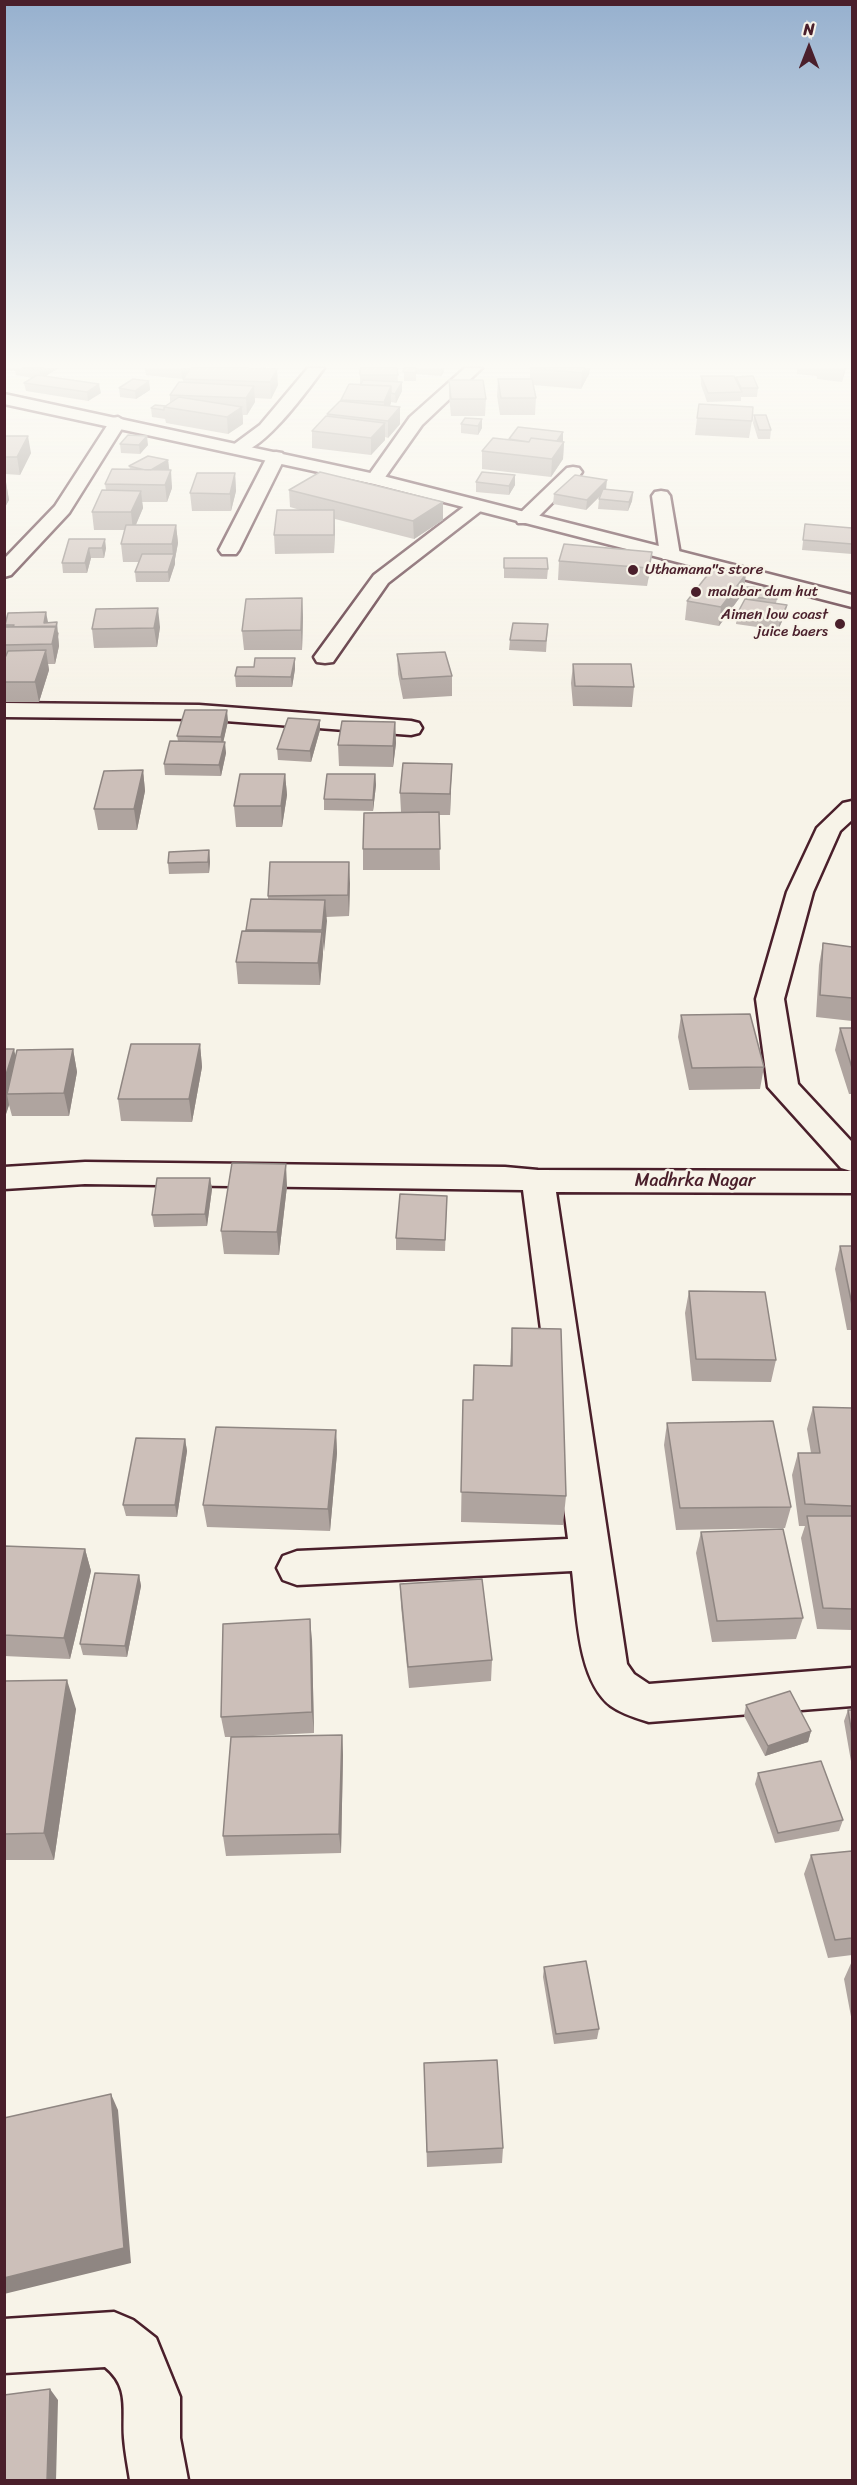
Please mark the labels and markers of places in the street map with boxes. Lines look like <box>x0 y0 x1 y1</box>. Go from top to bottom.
place label: Uthamana"s store <box>645 561 763 579</box>
marker: Uthamana"s store <box>626 563 640 577</box>
place label: malabar dum hut <box>708 583 818 601</box>
marker: malabar dum hut <box>689 585 703 599</box>
place label: Aimen low coast juice baers <box>721 606 828 641</box>
marker: Aimen low coast juice baers <box>833 617 847 631</box>

